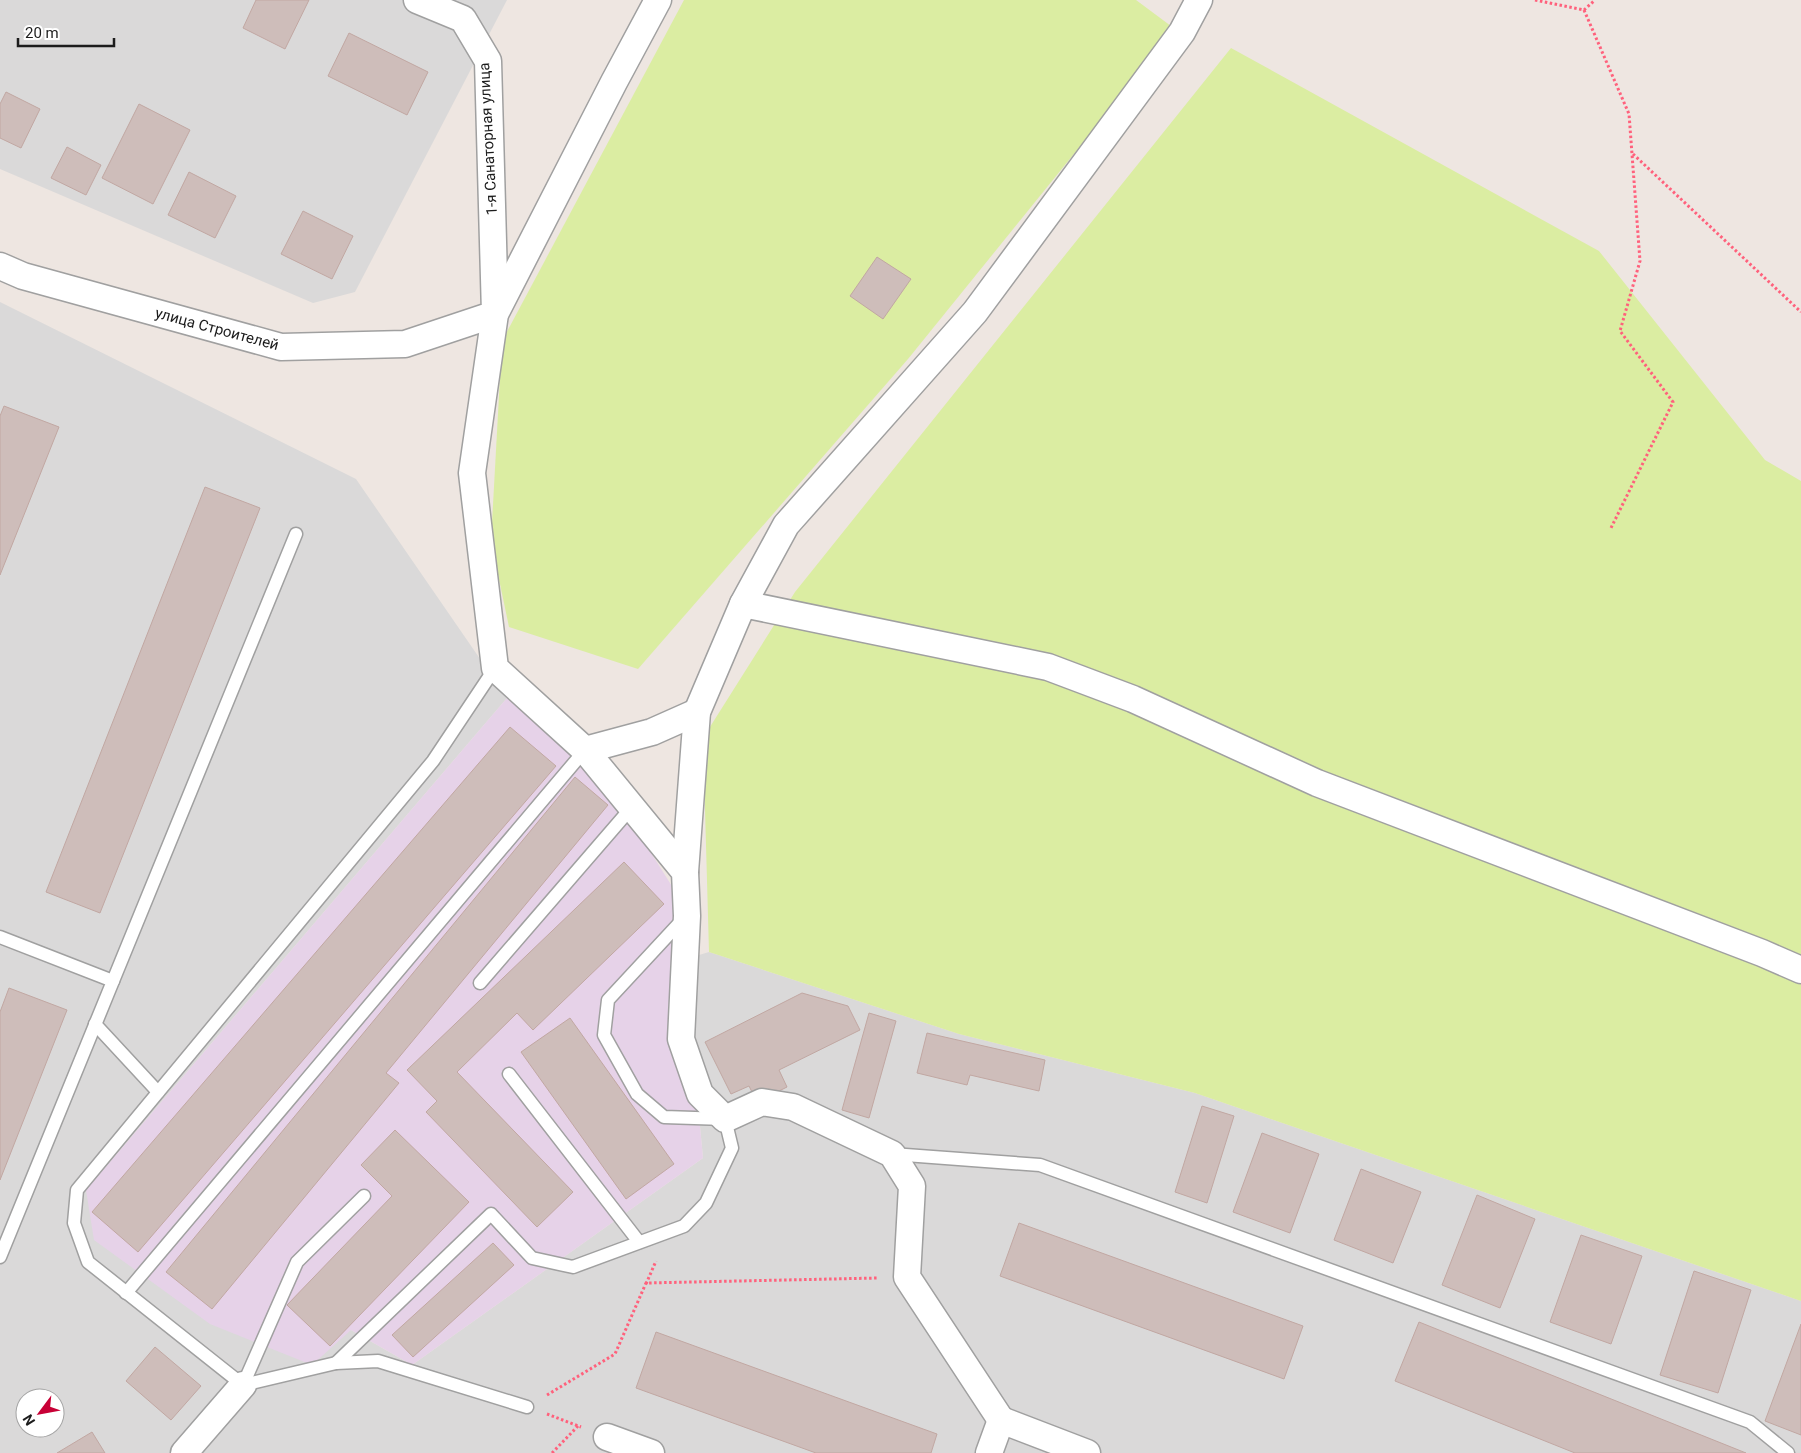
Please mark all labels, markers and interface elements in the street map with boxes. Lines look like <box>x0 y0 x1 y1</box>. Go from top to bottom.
scale bar <box>18 15 114 47</box>
text: 20 m <box>25 24 59 42</box>
street label: 1-я Санаторная улица <box>475 62 501 216</box>
street label: улица Строителей <box>153 304 281 354</box>
north arrow <box>15 1388 65 1438</box>
text: N <box>20 1411 38 1428</box>

